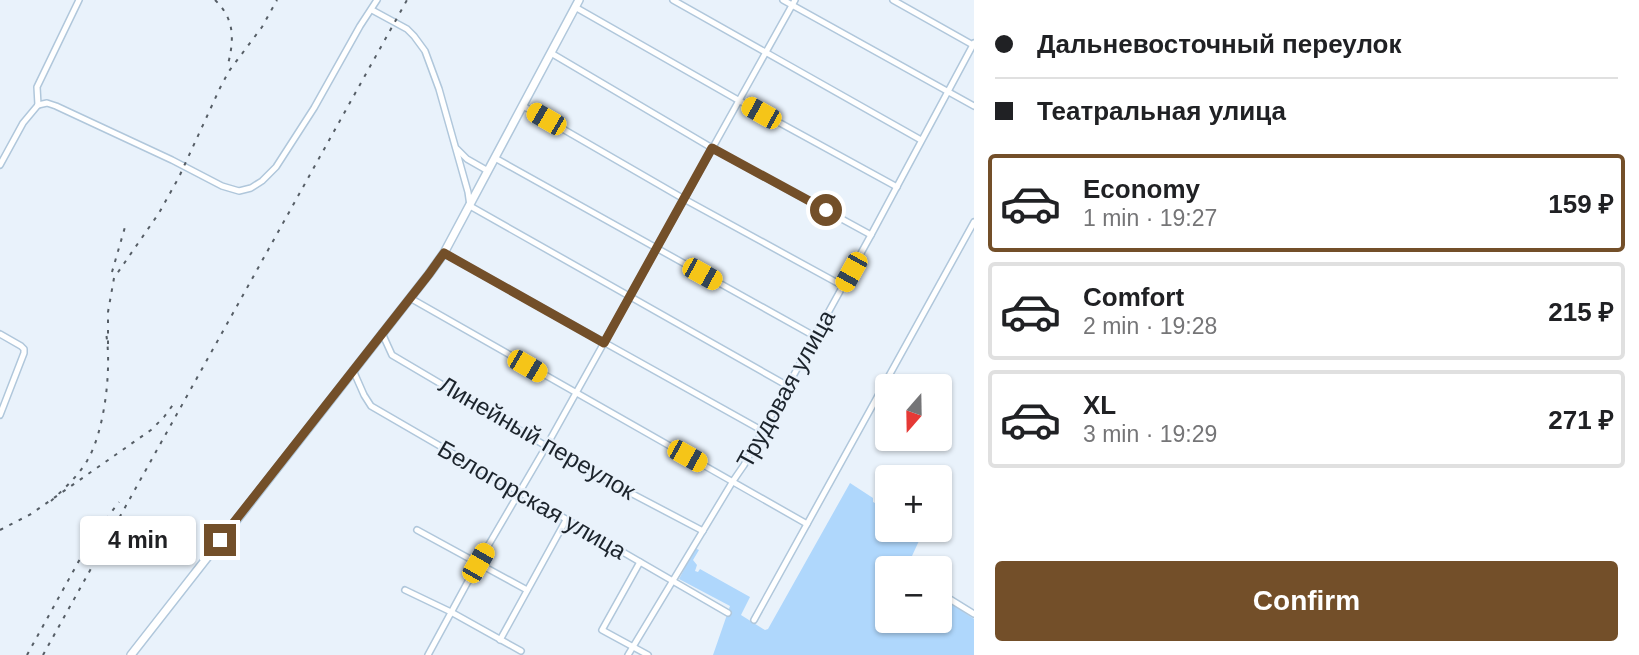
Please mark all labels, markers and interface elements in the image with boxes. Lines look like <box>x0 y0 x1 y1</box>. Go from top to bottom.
text: Дальневосточный переулок <box>1037 29 1401 59</box>
car <box>738 94 785 132</box>
text: Театральная улица <box>1037 96 1286 126</box>
car <box>523 99 570 139</box>
icon: car <box>999 172 1062 235</box>
text: Economy <box>1083 174 1200 204</box>
text: 159 ₽ <box>1548 189 1614 219</box>
route start <box>810 194 842 226</box>
text: 1 min · 19:27 <box>1083 205 1217 231</box>
car <box>832 249 871 295</box>
car <box>679 255 726 293</box>
icon: car <box>999 280 1062 343</box>
text: Comfort <box>1083 282 1184 312</box>
text: 215 ₽ <box>1548 297 1614 327</box>
street label: Трудовая улица <box>731 304 840 472</box>
text: 2 min · 19:28 <box>1083 313 1217 339</box>
car <box>504 346 551 386</box>
street label: Линейный переулок <box>434 370 641 505</box>
north arrow <box>875 374 952 452</box>
map controls <box>875 374 952 633</box>
icon: car <box>999 388 1062 451</box>
text: XL <box>1083 390 1116 420</box>
text: 271 ₽ <box>1548 405 1614 435</box>
text: 3 min · 19:29 <box>1083 421 1217 447</box>
street label: Белогорская улица <box>433 435 632 565</box>
car <box>664 437 711 475</box>
button: + <box>875 465 952 542</box>
callout: 4 min <box>80 516 196 564</box>
route end <box>204 524 236 556</box>
text: 4 min <box>108 527 168 553</box>
car <box>459 540 498 586</box>
button: − <box>875 556 952 633</box>
button: Confirm <box>995 561 1618 641</box>

